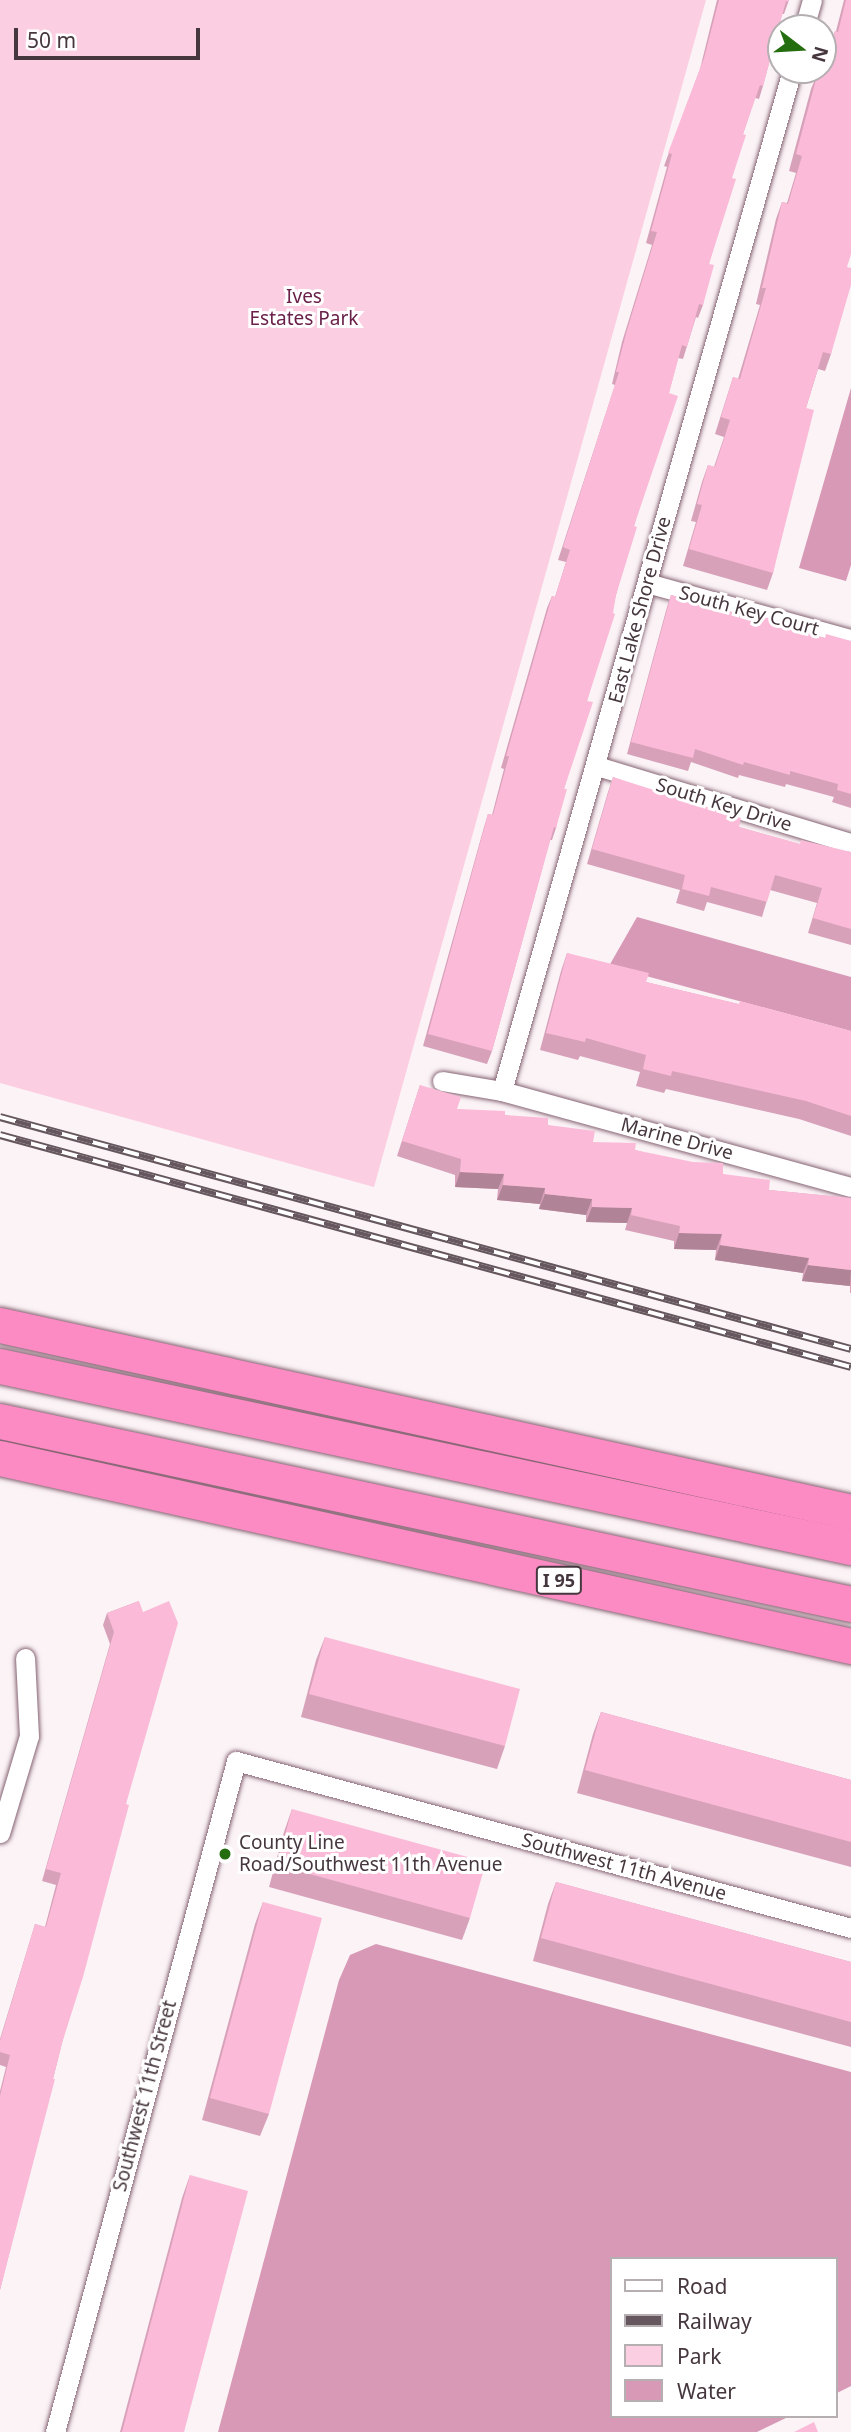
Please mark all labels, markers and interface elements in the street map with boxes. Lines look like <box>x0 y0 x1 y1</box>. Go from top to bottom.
scale bar <box>18 14 203 58</box>
north arrow <box>767 14 837 84</box>
text: 50 m <box>27 26 76 54</box>
text: N <box>805 43 835 66</box>
park label: Ives Estates Park <box>250 286 358 330</box>
street label: East Lake Shore Drive <box>604 514 676 706</box>
street label: South Key Court <box>677 581 821 641</box>
street label: South Key Drive <box>653 773 795 837</box>
street label: Marine Drive <box>618 1113 736 1165</box>
road number: I 95 <box>534 1566 584 1595</box>
street label: Southwest 11th Avenue <box>519 1829 729 1905</box>
place label: County Line Road/Southwest 11th Avenue <box>239 1832 503 1876</box>
marker: County Line Road/Southwest 11th Avenue <box>217 1846 233 1862</box>
street label: Southwest 11th Street <box>108 1998 182 2194</box>
legend <box>610 2257 837 2418</box>
text: Road <box>677 2272 727 2300</box>
text: Railway <box>677 2307 752 2335</box>
text: Park <box>677 2342 721 2370</box>
text: Water <box>677 2377 736 2405</box>

